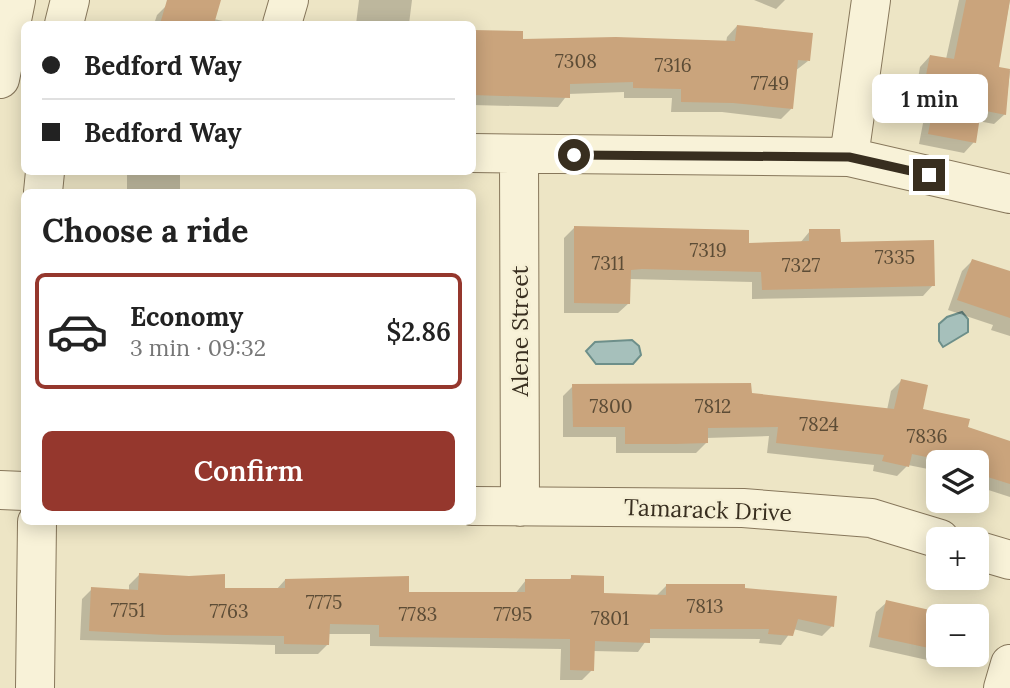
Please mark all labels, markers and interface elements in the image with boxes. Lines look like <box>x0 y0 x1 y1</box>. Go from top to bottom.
text: Bedford Way <box>84 49 242 82</box>
house number: 7308 <box>555 49 597 73</box>
house number: 7316 <box>654 53 692 77</box>
house number: 7749 <box>751 71 789 95</box>
callout: 1 min <box>871 74 987 122</box>
text: 1 min <box>901 84 959 113</box>
text: Bedford Way <box>84 116 242 149</box>
route start <box>558 139 590 171</box>
route end <box>913 159 945 191</box>
text: Choose a ride <box>42 210 249 251</box>
house number: 7319 <box>689 238 727 262</box>
house number: 7335 <box>875 245 915 269</box>
house number: 7311 <box>591 251 625 275</box>
house number: 7327 <box>782 253 820 277</box>
street label: Alene Street <box>505 266 534 397</box>
icon: car <box>46 300 109 363</box>
text: Economy <box>130 300 243 333</box>
text: $2.86 <box>386 315 451 348</box>
text: 3 min · 09:32 <box>130 333 266 362</box>
house number: 7800 <box>589 394 633 418</box>
house number: 7812 <box>695 394 731 418</box>
house number: 7824 <box>799 412 839 436</box>
house number: 7836 <box>906 424 948 448</box>
button: Confirm <box>42 431 455 511</box>
map controls <box>926 450 989 667</box>
button: layers <box>926 450 989 513</box>
street label: Tamarack Drive <box>623 492 793 527</box>
button: + <box>926 527 989 590</box>
house number: 7775 <box>306 590 342 614</box>
house number: 7813 <box>687 594 723 618</box>
house number: 7751 <box>111 598 145 622</box>
house number: 7763 <box>209 599 249 623</box>
house number: 7783 <box>399 602 437 626</box>
house number: 7795 <box>494 602 532 626</box>
button: − <box>926 604 989 667</box>
house number: 7801 <box>591 606 629 630</box>

